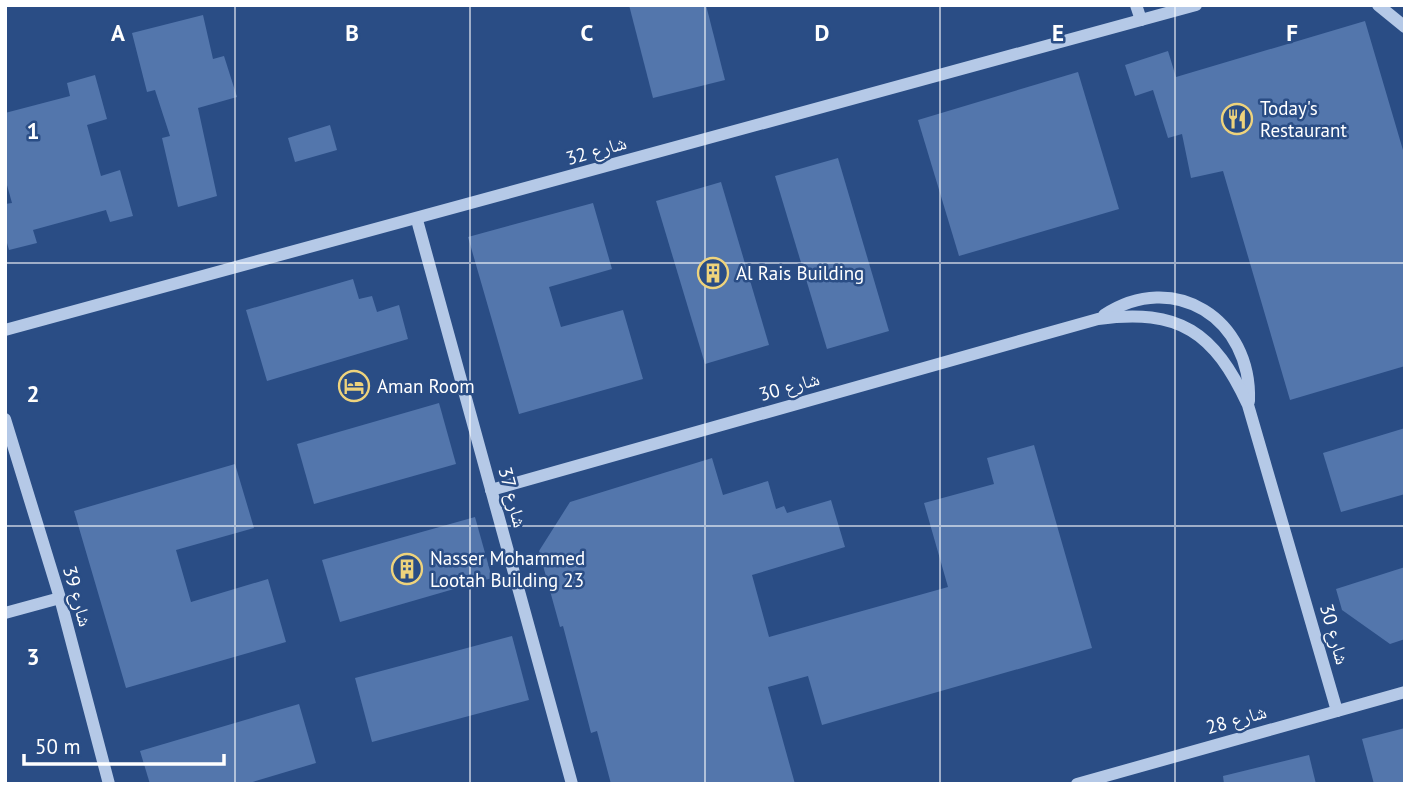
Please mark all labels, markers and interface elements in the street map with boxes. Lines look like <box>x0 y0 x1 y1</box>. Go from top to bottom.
text: A <box>111 18 125 47</box>
text: B <box>345 18 359 47</box>
text: C <box>581 18 594 47</box>
text: D <box>815 18 829 47</box>
text: E <box>1052 18 1064 47</box>
text: F <box>1286 18 1298 47</box>
place label: Today's Restaurant <box>1260 96 1347 142</box>
restaurant icon: Today's Restaurant <box>1220 102 1254 136</box>
text: 1 <box>26 116 40 145</box>
street label: شارع 32 <box>563 130 629 170</box>
building icon: Al Rais Building <box>696 256 730 290</box>
place label: Al Rais Building <box>736 261 864 285</box>
street label: شارع 30 <box>756 366 822 406</box>
hotel icon: Aman Room <box>337 369 371 403</box>
place label: Aman Room <box>377 374 475 398</box>
text: 2 <box>26 379 40 408</box>
street label: شارع 37 <box>493 464 533 530</box>
place label: Nasser Mohammed Lootah Building 23 <box>430 546 585 592</box>
building icon: Nasser Mohammed Lootah Building 23 <box>390 552 424 586</box>
street label: شارع 39 <box>58 563 98 629</box>
street label: شارع 30 <box>1315 601 1355 667</box>
text: 3 <box>26 642 40 671</box>
street label: شارع 28 <box>1203 699 1269 739</box>
scale bar <box>24 722 224 766</box>
text: 50 m <box>35 733 81 760</box>

